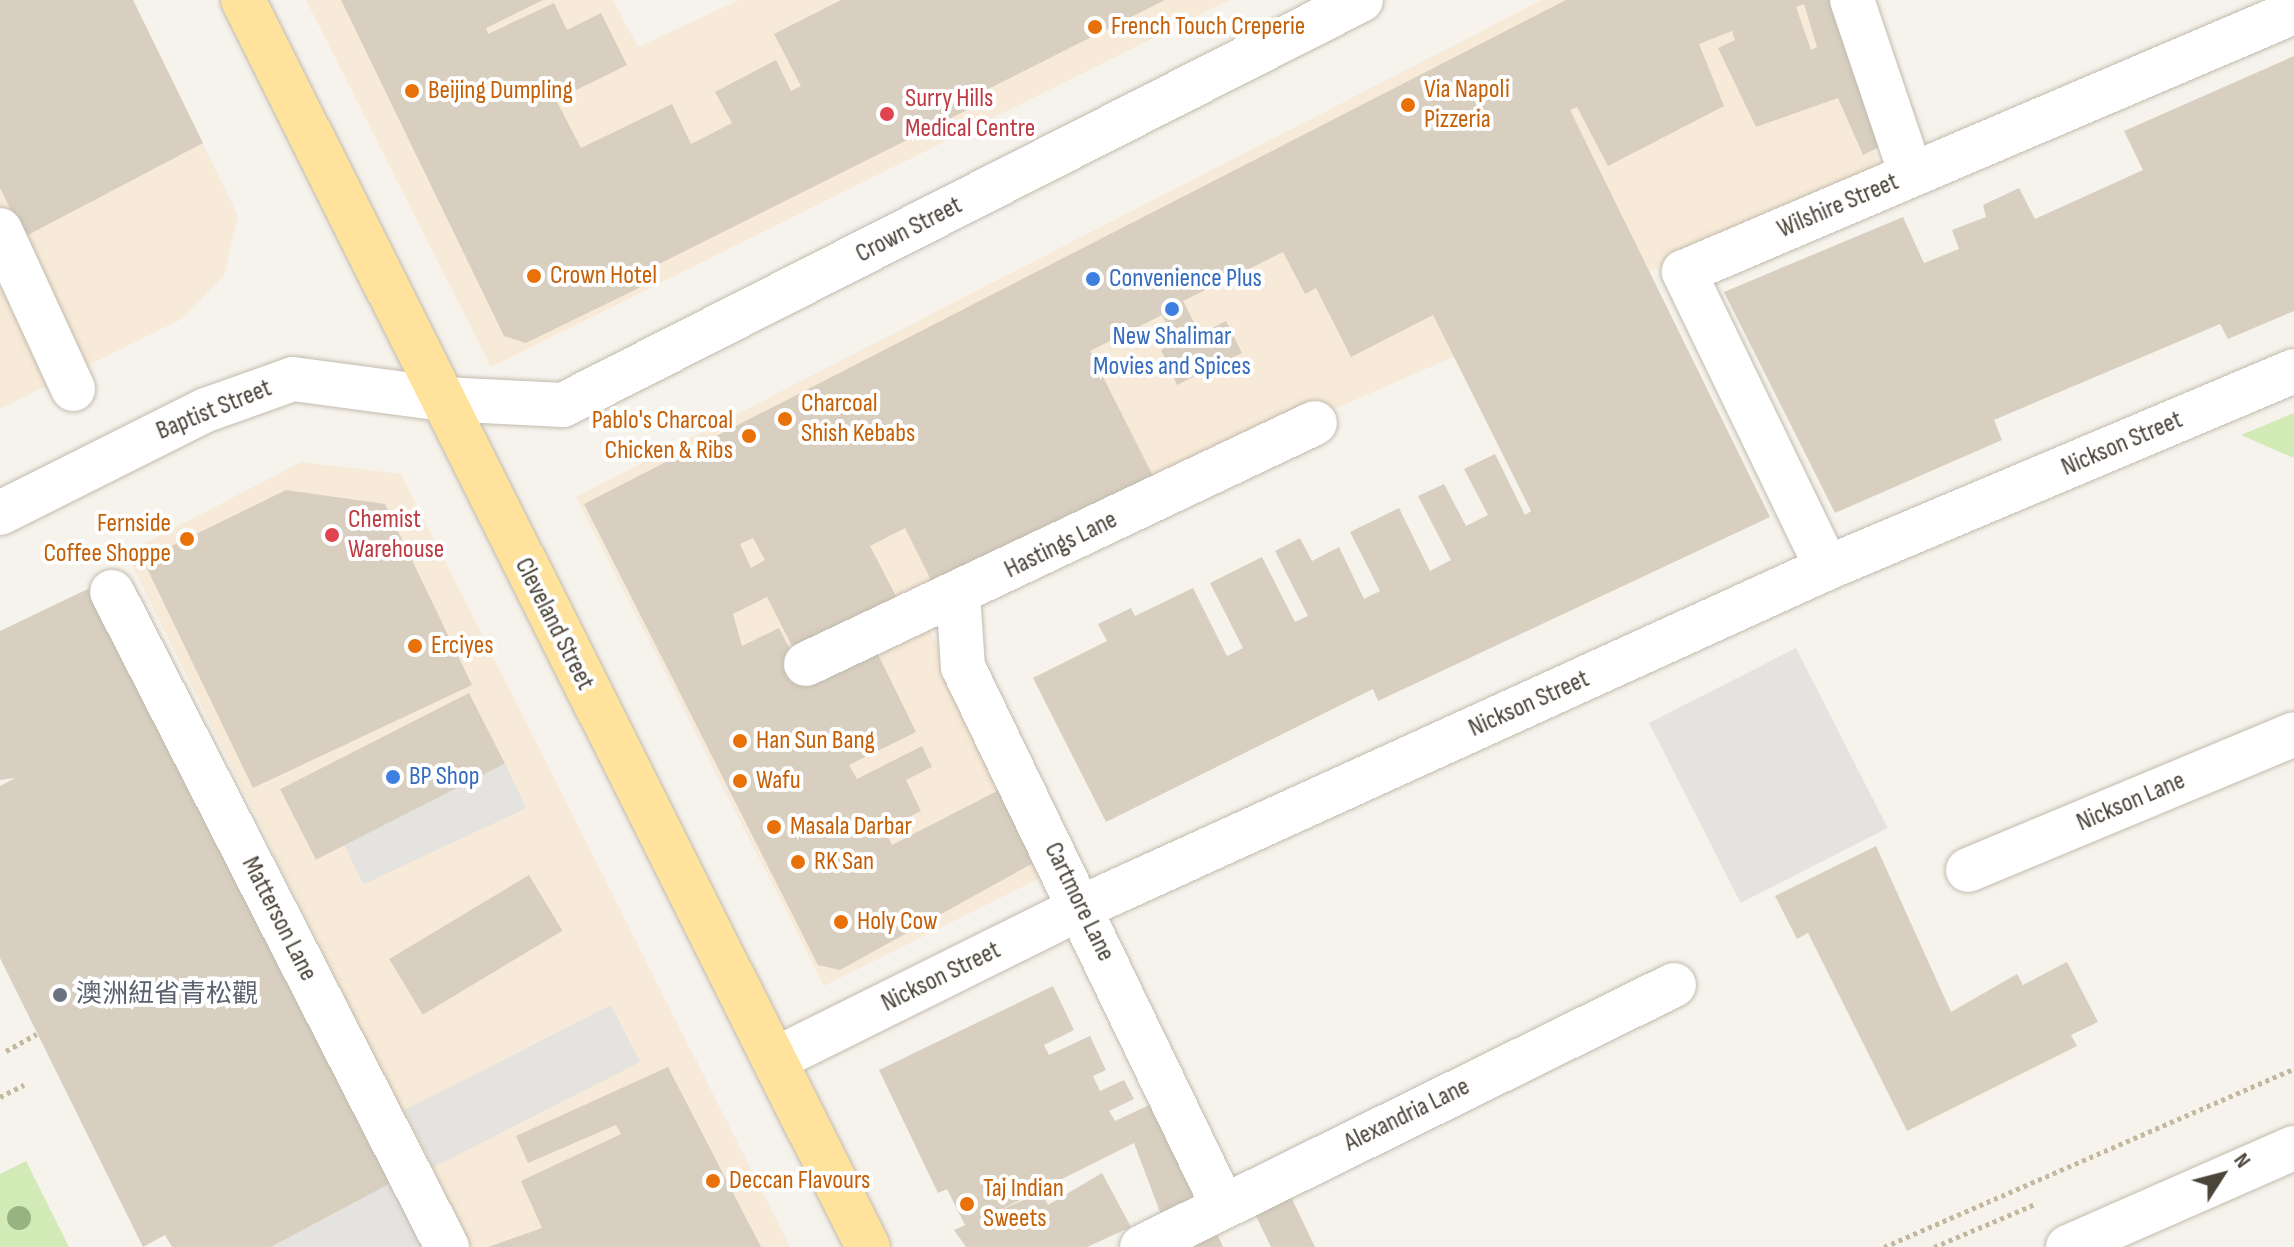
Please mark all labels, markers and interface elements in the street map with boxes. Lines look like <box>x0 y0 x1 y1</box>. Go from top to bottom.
place label: French Touch Creperie <box>1111 11 1305 43</box>
marker: French Touch Creperie <box>1086 18 1104 36</box>
place label: Via Napoli Pizzeria <box>1424 74 1510 136</box>
place label: Beijing Dumpling <box>428 75 573 107</box>
marker: Beijing Dumpling <box>403 82 421 100</box>
place label: Surry Hills Medical Centre <box>905 83 1035 144</box>
marker: Via Napoli Pizzeria <box>1399 96 1417 114</box>
marker: Surry Hills Medical Centre <box>876 103 898 125</box>
street label: Wilshire Street <box>1773 167 1903 245</box>
street label: Crown Street <box>851 190 967 270</box>
place label: Crown Hotel <box>550 260 657 292</box>
place label: Convenience Plus <box>1109 263 1262 295</box>
marker: Crown Hotel <box>525 267 543 285</box>
marker: Convenience Plus <box>1084 270 1102 288</box>
marker: New Shalimar Movies and Spices <box>1163 300 1181 318</box>
place label: New Shalimar Movies and Spices <box>1093 321 1251 382</box>
street label: Baptist Street <box>152 373 276 447</box>
place label: Charcoal Shish Kebabs <box>801 388 915 450</box>
place label: Pablo's Charcoal Chicken & Ribs <box>592 405 733 466</box>
street label: Nickson Street <box>2057 405 2187 483</box>
marker: Charcoal Shish Kebabs <box>776 410 794 428</box>
marker: Pablo's Charcoal Chicken & Ribs <box>740 427 758 445</box>
place label: Chemist Warehouse <box>348 504 444 566</box>
street label: Hastings Lane <box>1000 504 1122 586</box>
place label: Fernside Coffee Shoppe <box>43 508 171 570</box>
marker: Chemist Warehouse <box>323 526 341 544</box>
marker: Fernside Coffee Shoppe <box>178 530 196 548</box>
street label: Cleveland Street <box>507 553 601 695</box>
place label: Erciyes <box>431 630 494 662</box>
marker: Erciyes <box>406 637 424 655</box>
street label: Nickson Street <box>1464 664 1594 744</box>
place label: Han Sun Bang <box>756 725 875 757</box>
marker: Han Sun Bang <box>731 732 749 750</box>
place label: BP Shop <box>409 761 479 793</box>
place label: Wafu <box>756 765 801 797</box>
street label: Nickson Lane <box>2072 765 2190 839</box>
marker: BP Shop <box>384 768 402 786</box>
marker: Wafu <box>731 772 749 790</box>
place label: Masala Darbar <box>790 811 912 843</box>
marker: Masala Darbar <box>765 818 783 836</box>
street label: Cartmore Lane <box>1037 838 1121 966</box>
place label: RK San <box>814 846 874 878</box>
street label: Matterson Lane <box>234 852 324 986</box>
marker: RK San <box>789 853 807 871</box>
place label: Holy Cow <box>857 906 938 938</box>
marker: Holy Cow <box>832 913 850 931</box>
street label: Nickson Street <box>876 935 1006 1019</box>
place label: 澳洲紐省青松觀 <box>76 979 258 1011</box>
marker: 澳洲紐省青松觀 <box>51 986 69 1004</box>
street label: Alexandria Lane <box>1339 1071 1475 1159</box>
north arrow <box>2182 1135 2262 1215</box>
text: N <box>2227 1148 2256 1173</box>
place label: Deccan Flavours <box>729 1165 870 1197</box>
marker: Deccan Flavours <box>704 1172 722 1190</box>
place label: Taj Indian Sweets <box>983 1173 1064 1234</box>
marker: Taj Indian Sweets <box>958 1195 976 1213</box>

